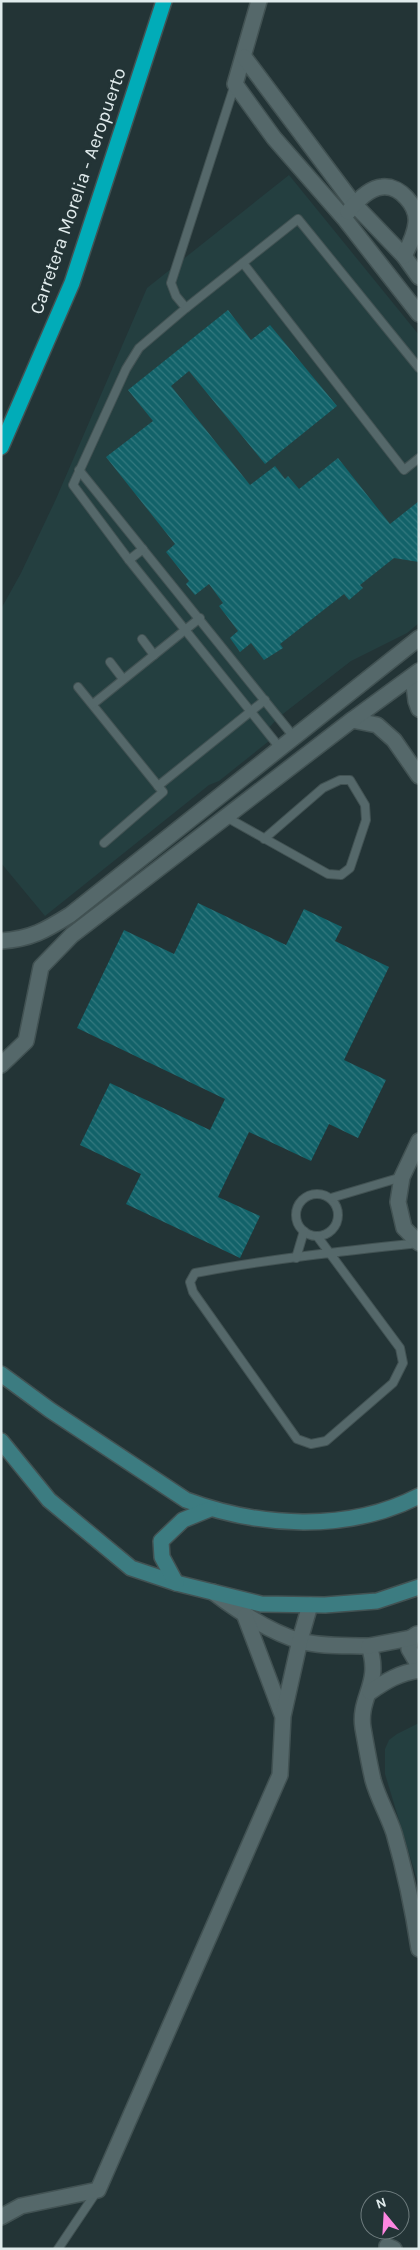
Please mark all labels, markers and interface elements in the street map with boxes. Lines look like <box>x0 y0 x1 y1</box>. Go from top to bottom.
street label: Carretera Morelia - Aeropuerto <box>25 65 131 317</box>
north arrow <box>360 2190 410 2240</box>
text: N <box>374 2193 389 2213</box>

